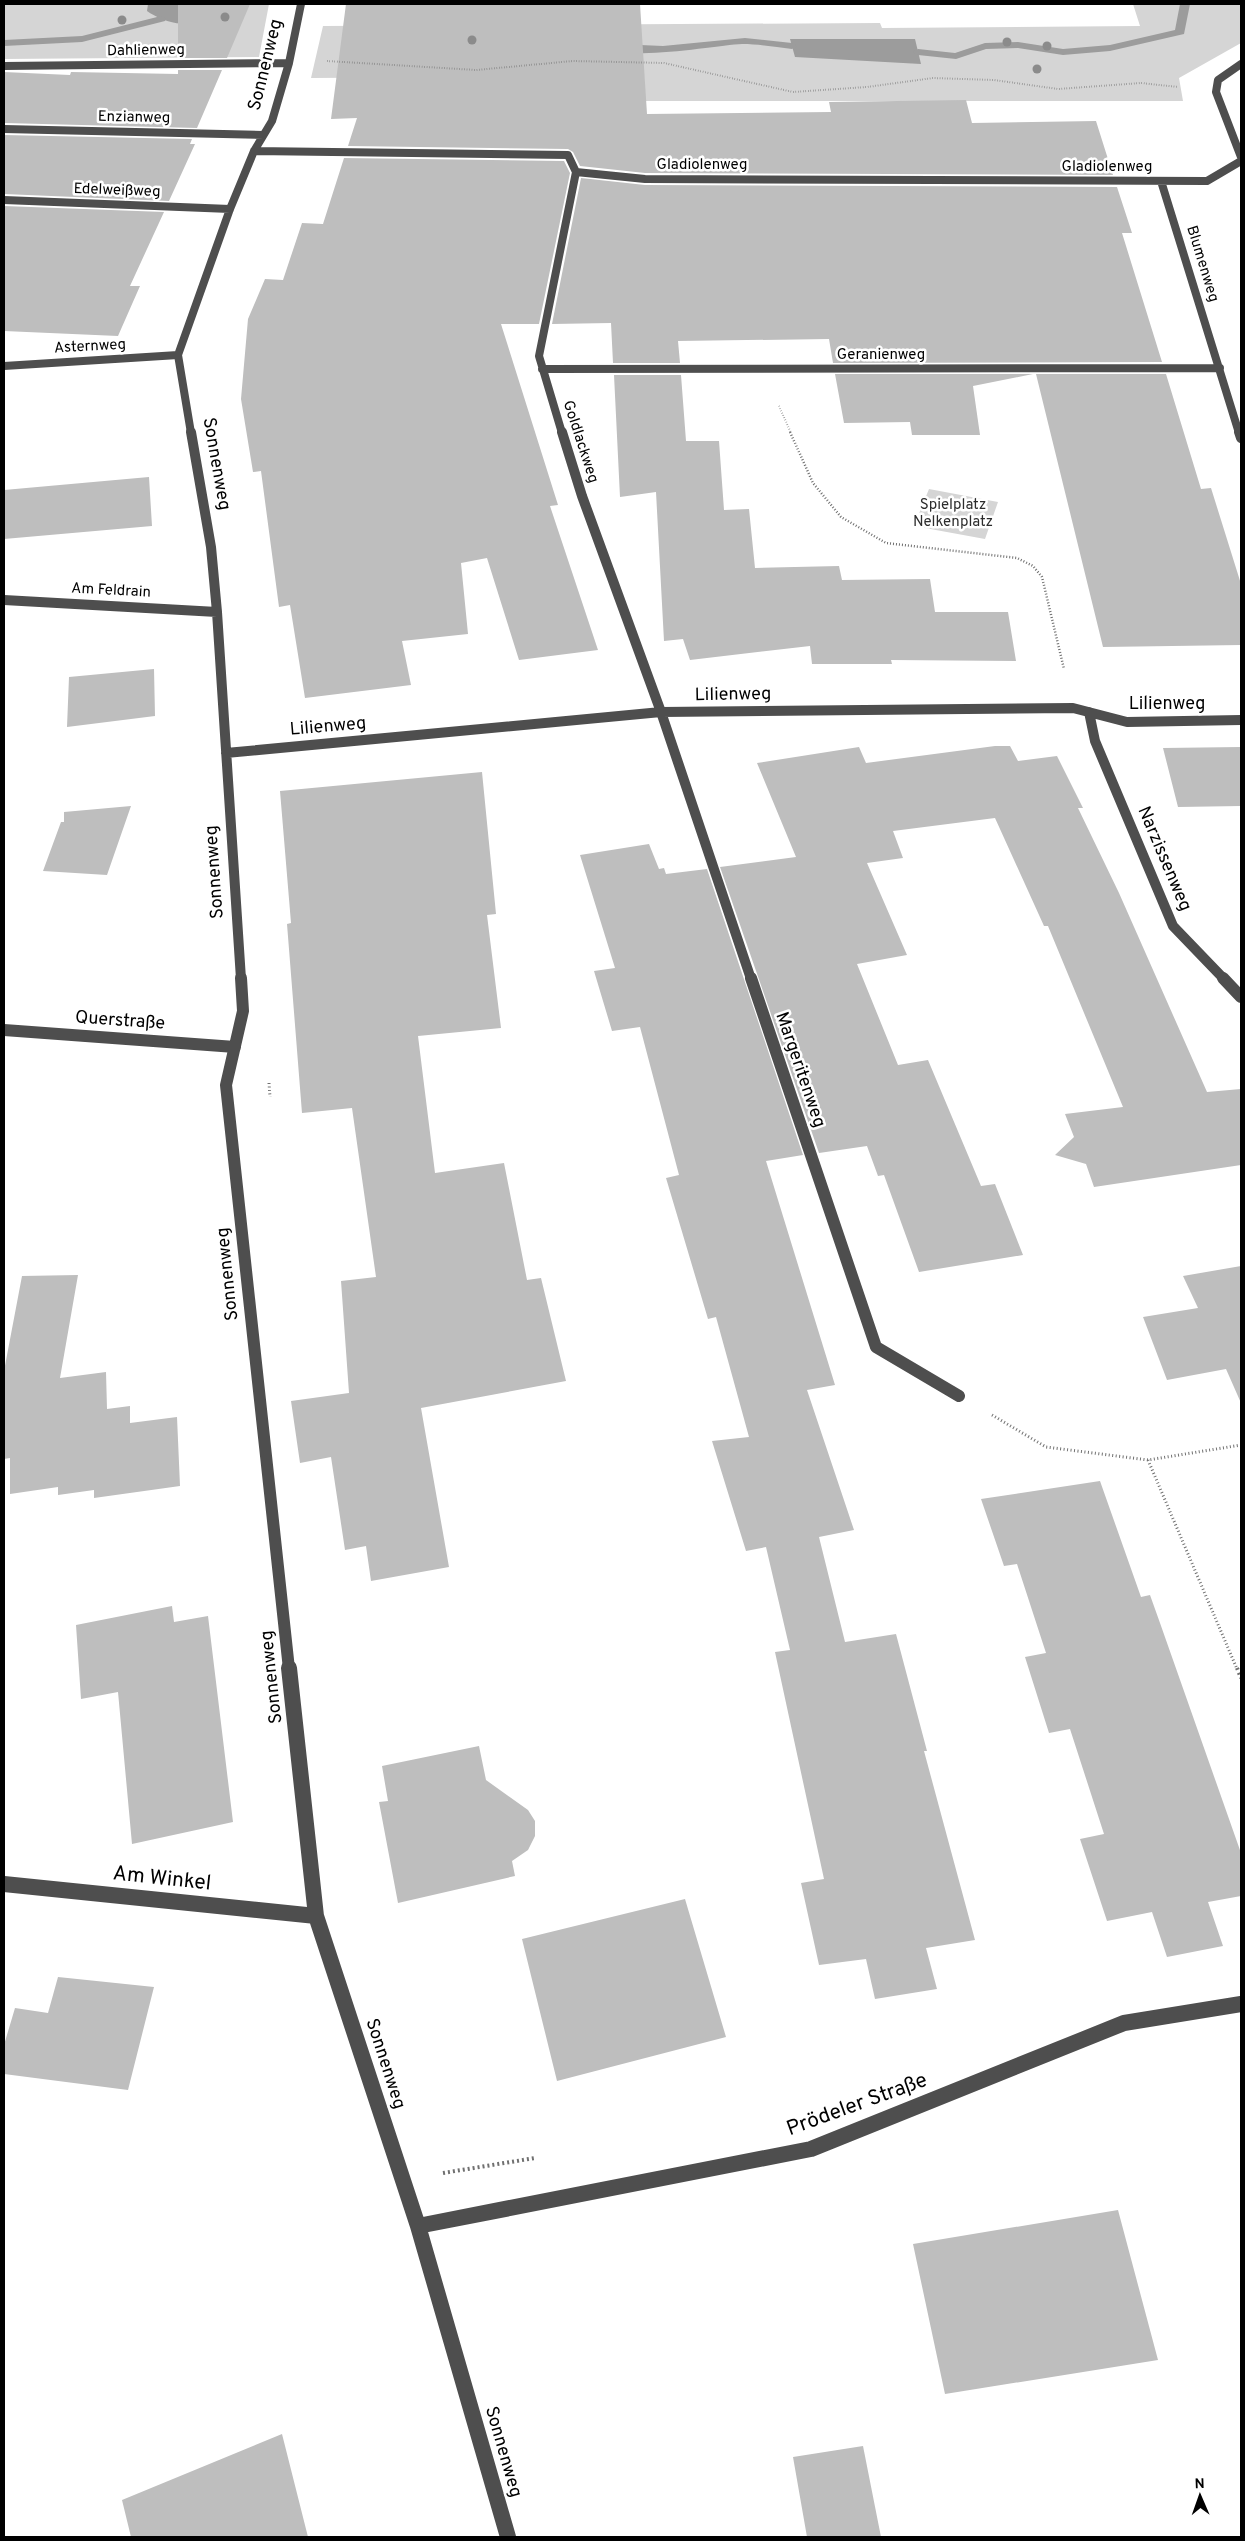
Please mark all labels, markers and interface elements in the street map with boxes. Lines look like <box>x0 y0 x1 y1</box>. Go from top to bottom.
street label: Sonnenweg <box>243 17 289 113</box>
street label: Dahlienweg <box>107 41 185 61</box>
street label: Enzianweg <box>98 108 170 128</box>
street label: Gladiolenweg <box>657 156 747 175</box>
street label: Gladiolenweg <box>1062 158 1152 177</box>
street label: Edelweißweg <box>73 180 161 202</box>
street label: Blumenweg <box>1181 223 1223 305</box>
street label: Asternweg <box>53 336 127 358</box>
street label: Geranienweg <box>837 346 925 365</box>
street label: Goldlackweg <box>558 398 602 486</box>
street label: Sonnenweg <box>197 416 235 512</box>
park label: Spielplatz Nelkenplatz <box>913 496 993 532</box>
street label: Am Feldrain <box>71 579 151 603</box>
street label: Lilienweg <box>695 683 771 707</box>
street label: Lilienweg <box>1129 693 1205 716</box>
street label: Lilienweg <box>289 712 367 742</box>
street label: Narzissenweg <box>1132 803 1196 915</box>
street label: Sonnenweg <box>200 824 230 920</box>
street label: Querstraße <box>74 1006 166 1036</box>
street label: Margeritenweg <box>769 1009 831 1131</box>
street label: Sonnenweg <box>212 1226 244 1322</box>
street label: Sonnenweg <box>256 1629 288 1725</box>
street label: Am Winkel <box>112 1860 212 1898</box>
street label: Sonnenweg <box>360 2016 410 2112</box>
street label: Prödeler Straße <box>783 2067 931 2143</box>
street label: Sonnenweg <box>479 2404 527 2500</box>
north arrow <box>1175 2471 1225 2521</box>
text: N <box>1194 2476 1205 2493</box>

